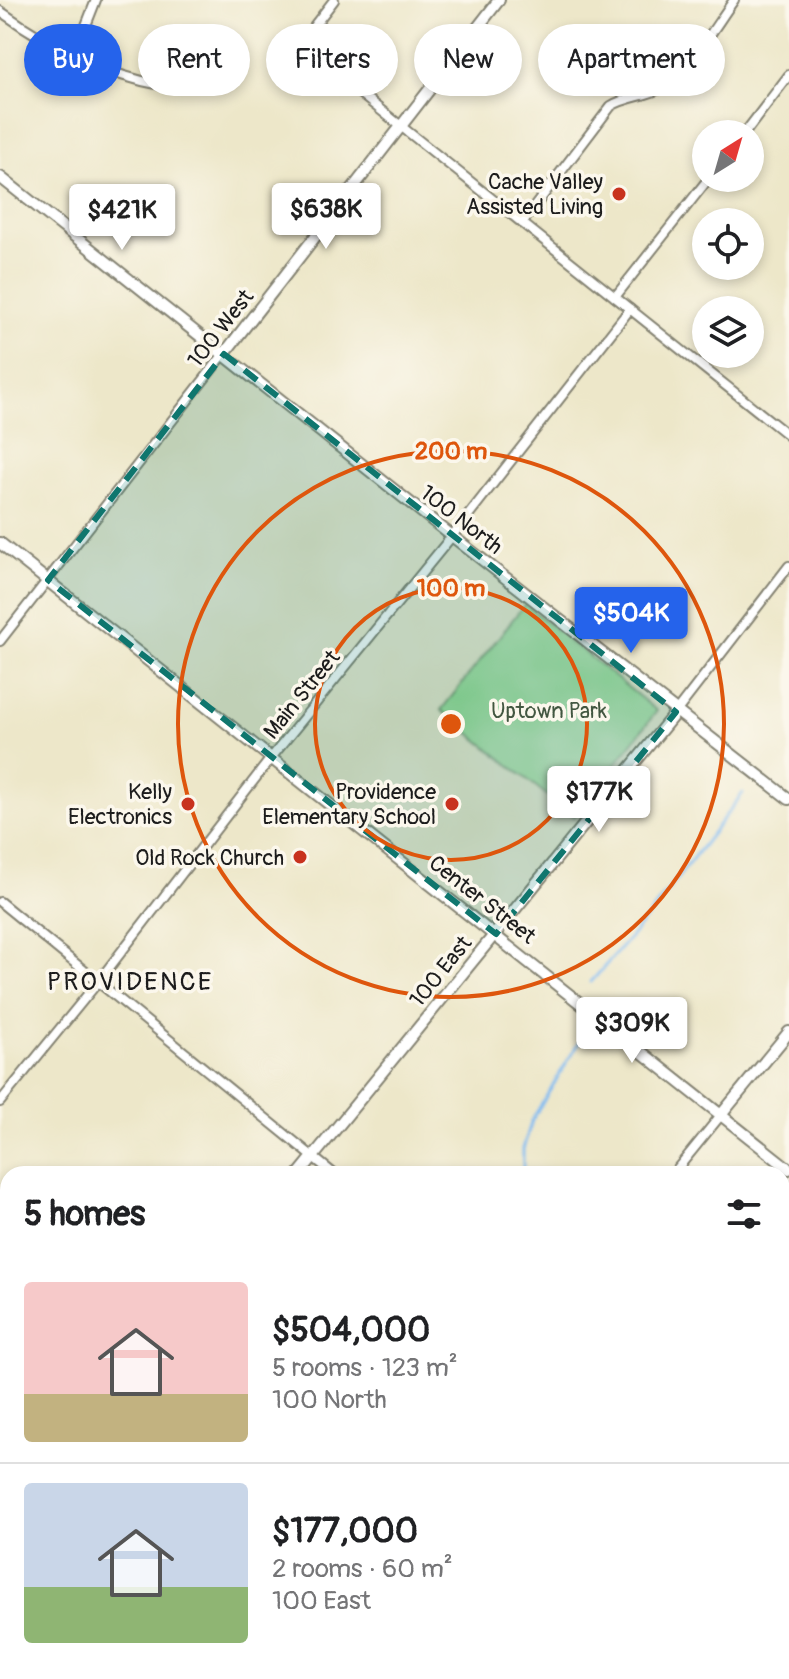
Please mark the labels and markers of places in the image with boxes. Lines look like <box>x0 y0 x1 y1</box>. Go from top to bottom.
place label: Cache Valley Assisted Living <box>466 168 603 221</box>
pin: $638K <box>270 183 382 251</box>
pin: $421K <box>66 184 178 252</box>
marker: Cache Valley Assisted Living <box>610 185 628 203</box>
pin: $504K <box>575 587 687 655</box>
centre of rings <box>437 710 465 738</box>
pin: $177K <box>543 766 655 834</box>
place label: Kelly Electronics <box>68 778 172 831</box>
place label: Providence Elementary School <box>262 778 436 831</box>
marker: Kelly Electronics <box>179 795 197 813</box>
marker: Providence Elementary School <box>443 795 461 813</box>
place label: Old Rock Church <box>135 844 284 872</box>
marker: Old Rock Church <box>291 848 309 866</box>
pin: $309K <box>576 997 688 1065</box>

